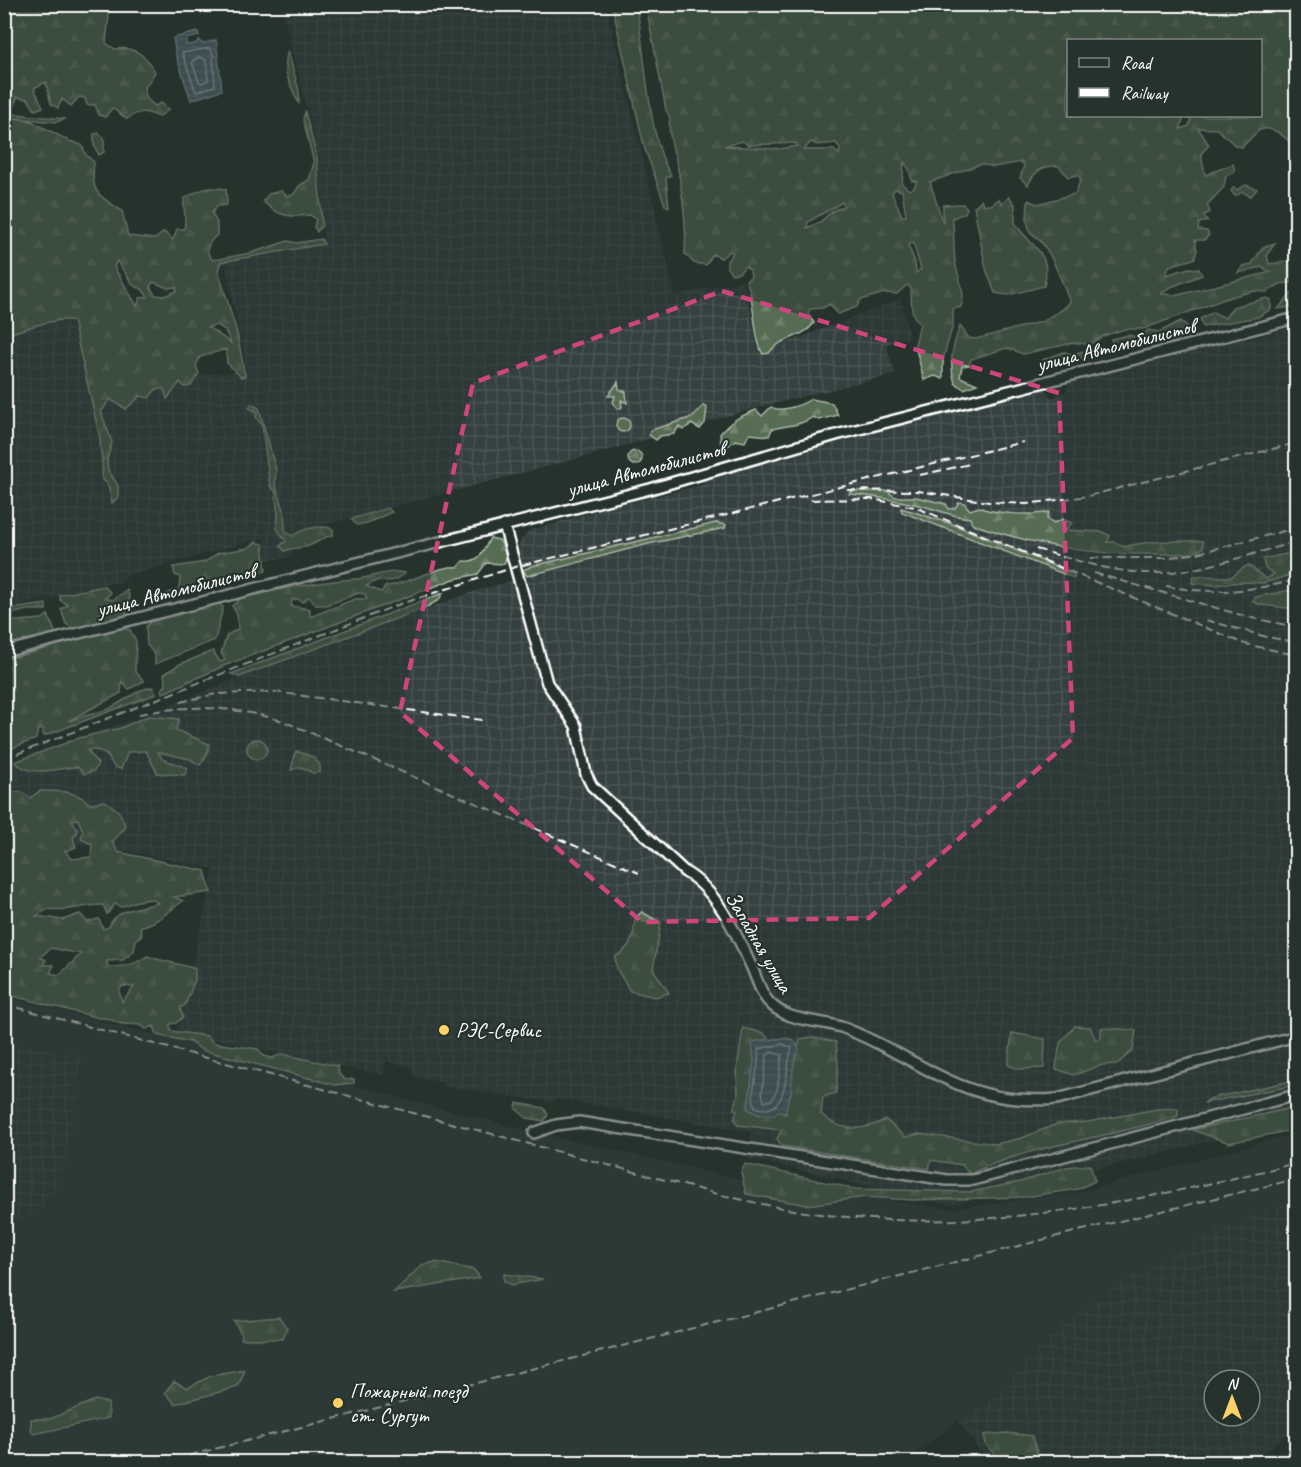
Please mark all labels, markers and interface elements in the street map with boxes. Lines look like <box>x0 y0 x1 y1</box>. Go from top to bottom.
legend <box>1067 39 1262 117</box>
text: Road <box>1121 52 1154 74</box>
text: Railway <box>1121 82 1169 104</box>
street label: улица Автомобилистов <box>1032 312 1203 378</box>
street label: улица Автомобилистов <box>562 434 732 503</box>
street label: улица Автомобилистов <box>92 557 263 623</box>
street label: Западная улица <box>719 886 799 999</box>
place label: РЭС-Сервис <box>456 1017 542 1043</box>
marker: РЭС-Сервис <box>437 1023 451 1037</box>
north arrow <box>1202 1368 1262 1428</box>
text: N <box>1227 1374 1240 1394</box>
place label: Пожарный поезд ст. Сургут <box>350 1378 469 1428</box>
marker: Пожарный поезд ст. Сургут <box>331 1396 345 1410</box>

